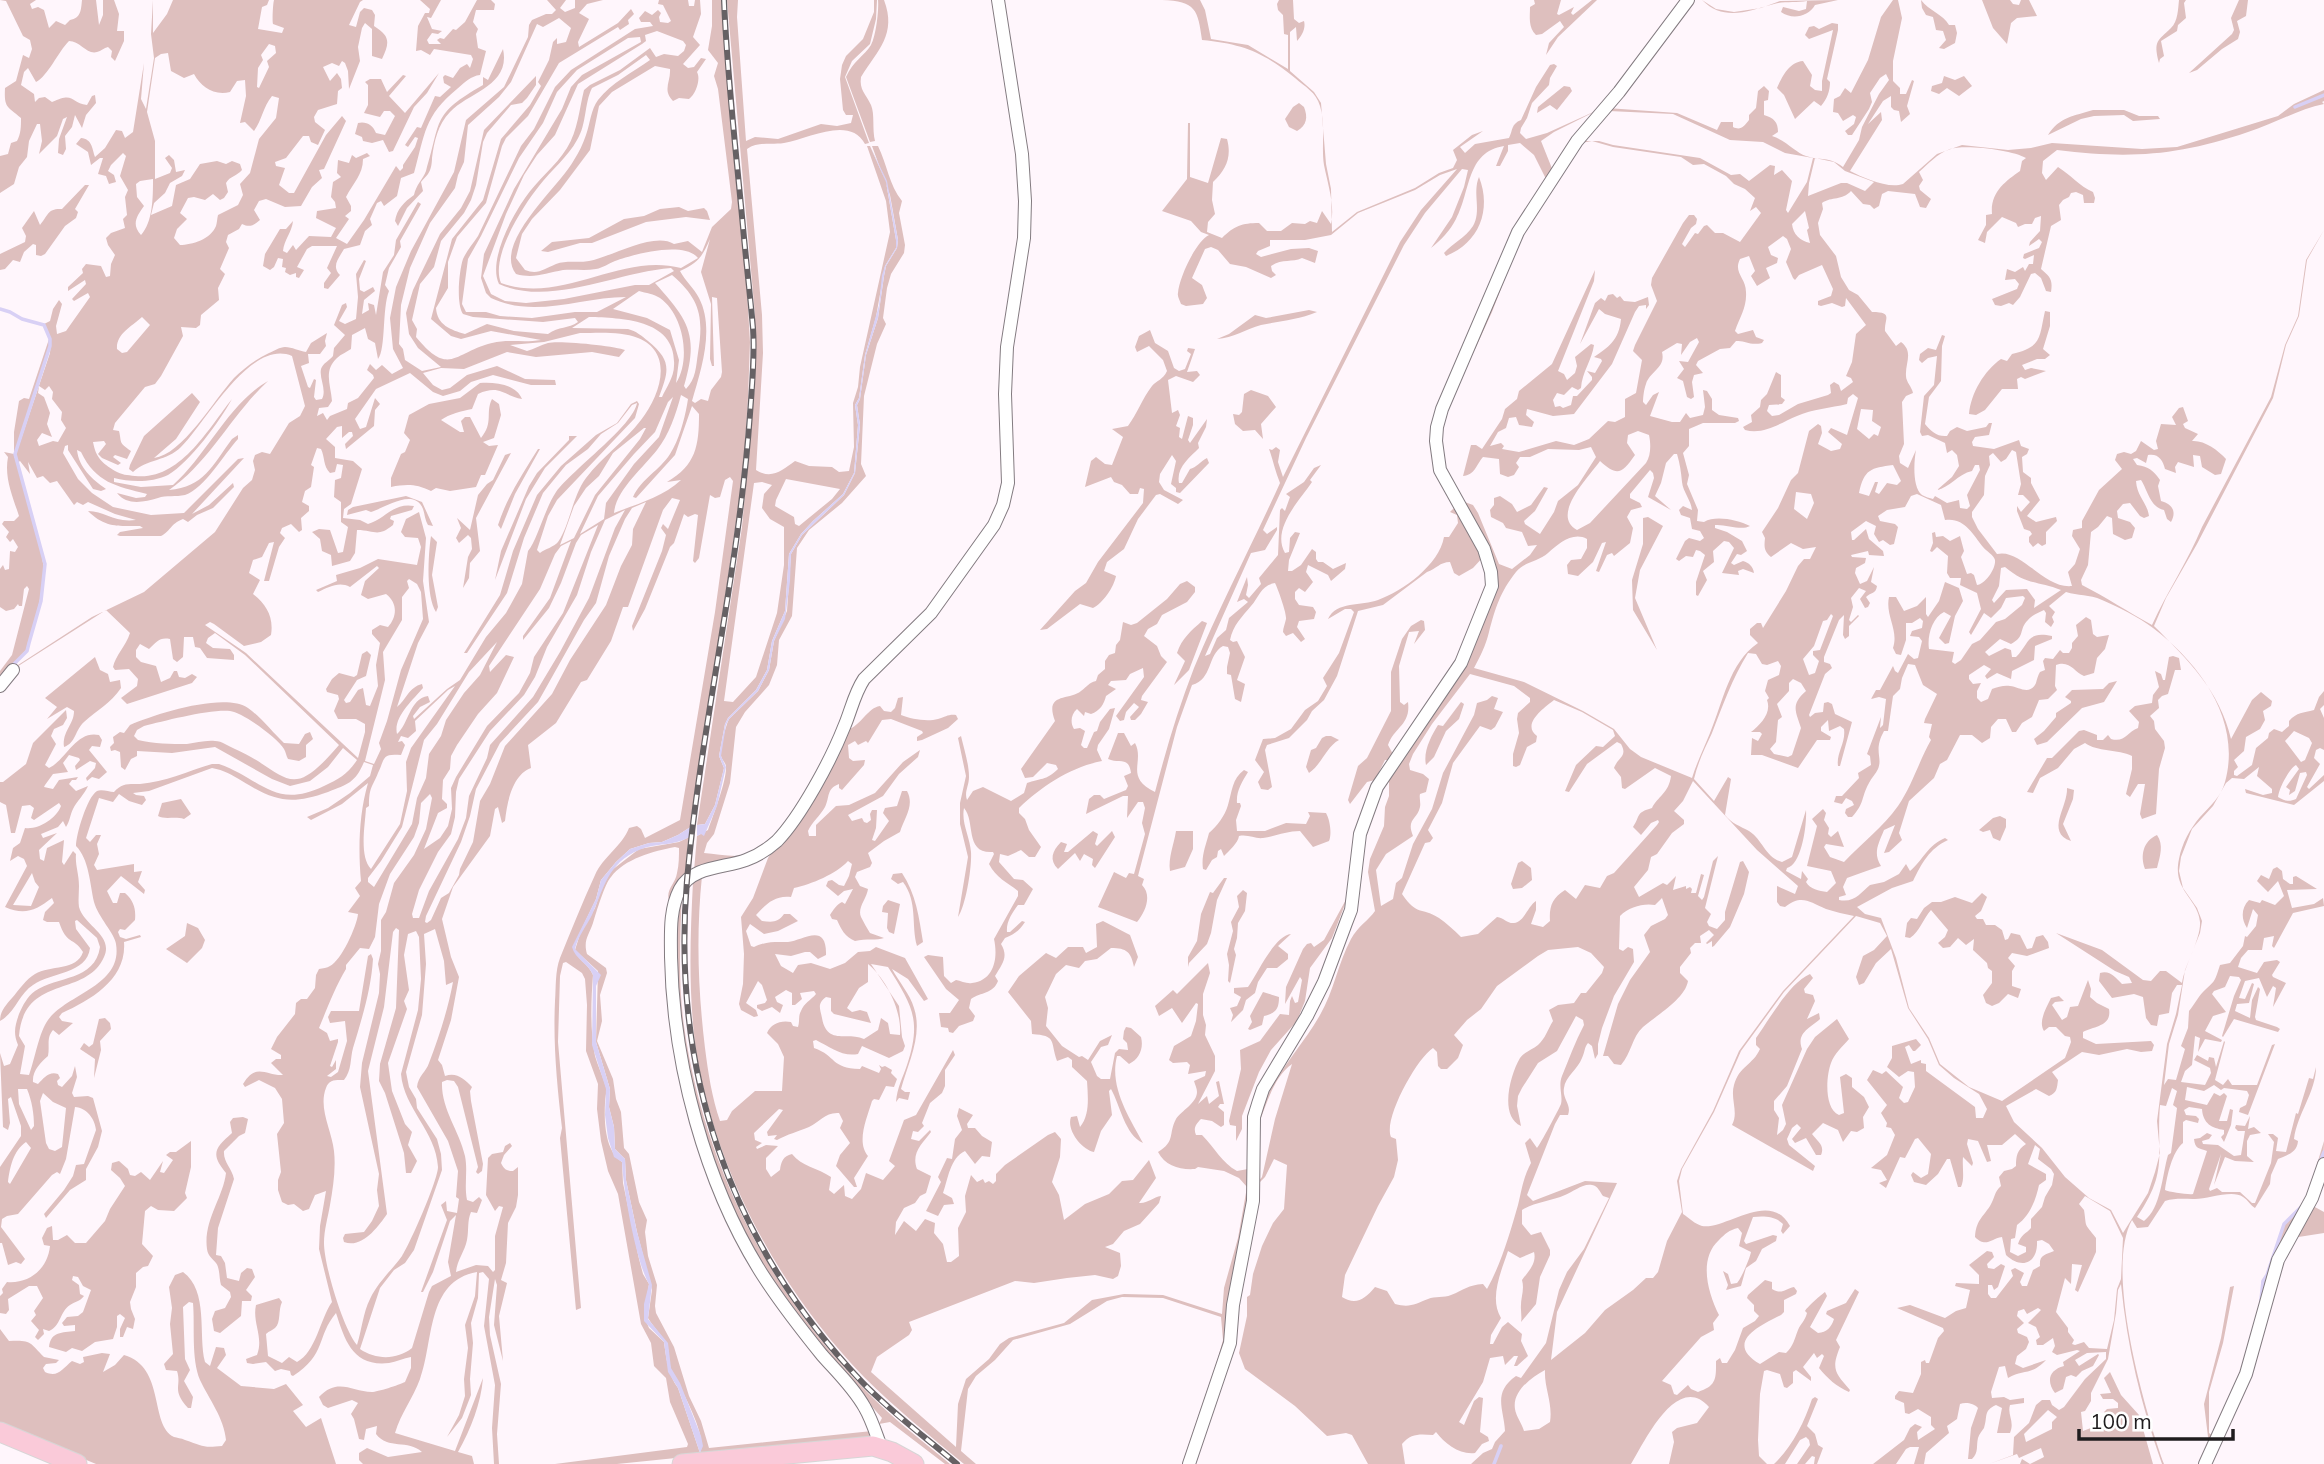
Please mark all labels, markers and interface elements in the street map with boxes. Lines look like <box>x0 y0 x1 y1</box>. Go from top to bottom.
scale bar <box>2079 1398 2233 1442</box>
text: 100 m <box>2090 1408 2152 1434</box>

